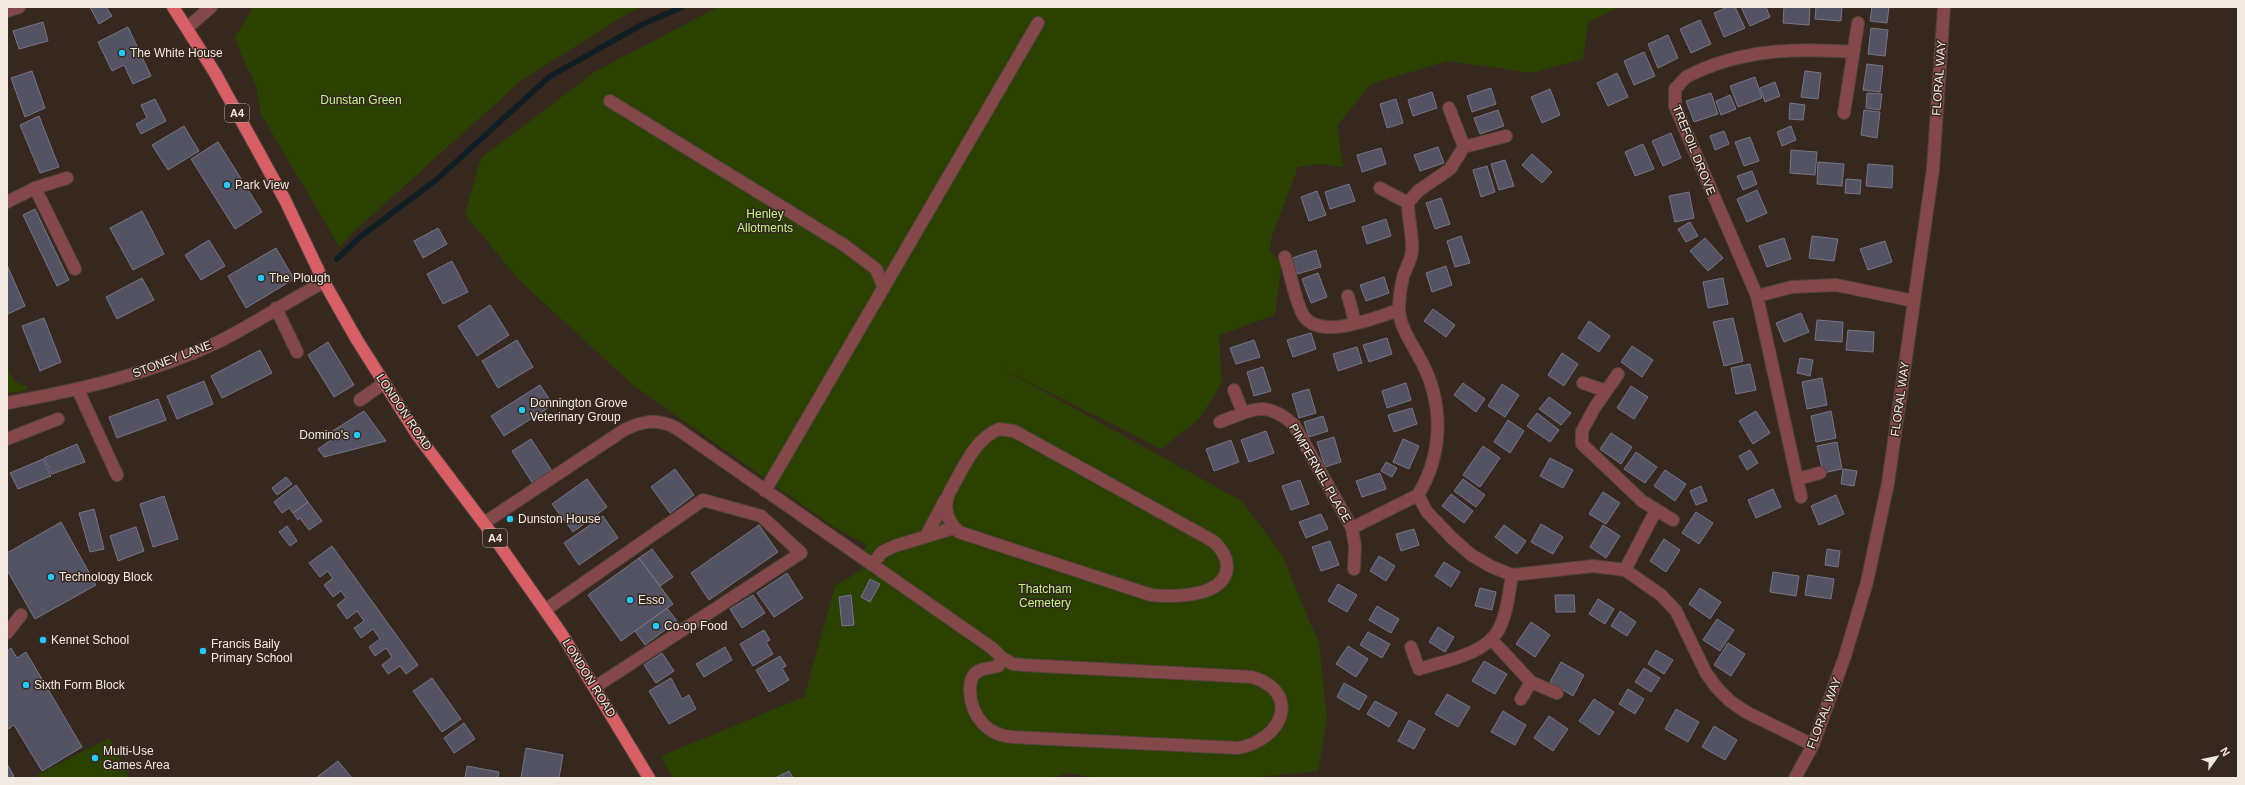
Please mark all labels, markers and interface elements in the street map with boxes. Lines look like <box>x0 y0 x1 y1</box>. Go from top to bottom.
street label: FLORAL WAY <box>1929 40 1949 116</box>
place label: The White House <box>130 46 223 60</box>
marker: The White House <box>117 48 127 58</box>
park label: Dunstan Green <box>320 93 402 107</box>
street label: TREFOIL DROVE <box>1669 103 1719 197</box>
road number: A4 <box>225 104 249 122</box>
place label: Park View <box>235 178 289 192</box>
marker: Park View <box>222 180 232 190</box>
park label: Henley Allotments <box>737 207 793 235</box>
place label: The Plough <box>269 271 330 285</box>
marker: The Plough <box>256 273 266 283</box>
street label: STONEY LANE <box>130 337 214 381</box>
street label: FLORAL WAY <box>1888 361 1912 437</box>
street label: LONDON ROAD <box>373 371 435 453</box>
place label: Donnington Grove Veterinary Group <box>530 396 628 424</box>
marker: Donnington Grove Veterinary Group <box>517 405 527 415</box>
street label: PIMPERNEL PLACE <box>1286 421 1354 525</box>
place label: Domino's <box>299 428 349 442</box>
marker: Domino's <box>352 430 362 440</box>
place label: Dunston House <box>518 512 601 526</box>
marker: Dunston House <box>505 514 515 524</box>
road number: A4 <box>483 529 507 547</box>
place label: Technology Block <box>59 570 153 584</box>
marker: Technology Block <box>46 572 56 582</box>
park label: Thatcham Cemetery <box>1018 582 1072 610</box>
place label: Esso <box>638 593 665 607</box>
marker: Esso <box>625 595 635 605</box>
place label: Co-op Food <box>664 619 727 633</box>
marker: Co-op Food <box>651 621 661 631</box>
place label: Kennet School <box>51 633 129 647</box>
marker: Kennet School <box>38 635 48 645</box>
street label: LONDON ROAD <box>559 636 619 720</box>
place label: Francis Baily Primary School <box>211 637 292 665</box>
marker: Francis Baily Primary School <box>198 646 208 656</box>
street label: FLORAL WAY <box>1804 675 1844 751</box>
place label: Sixth Form Block <box>34 678 126 692</box>
marker: Sixth Form Block <box>21 680 31 690</box>
north arrow <box>2197 737 2237 777</box>
place label: Multi-Use Games Area <box>103 744 170 772</box>
text: N <box>2218 745 2233 758</box>
marker: Multi-Use Games Area <box>90 753 100 763</box>

